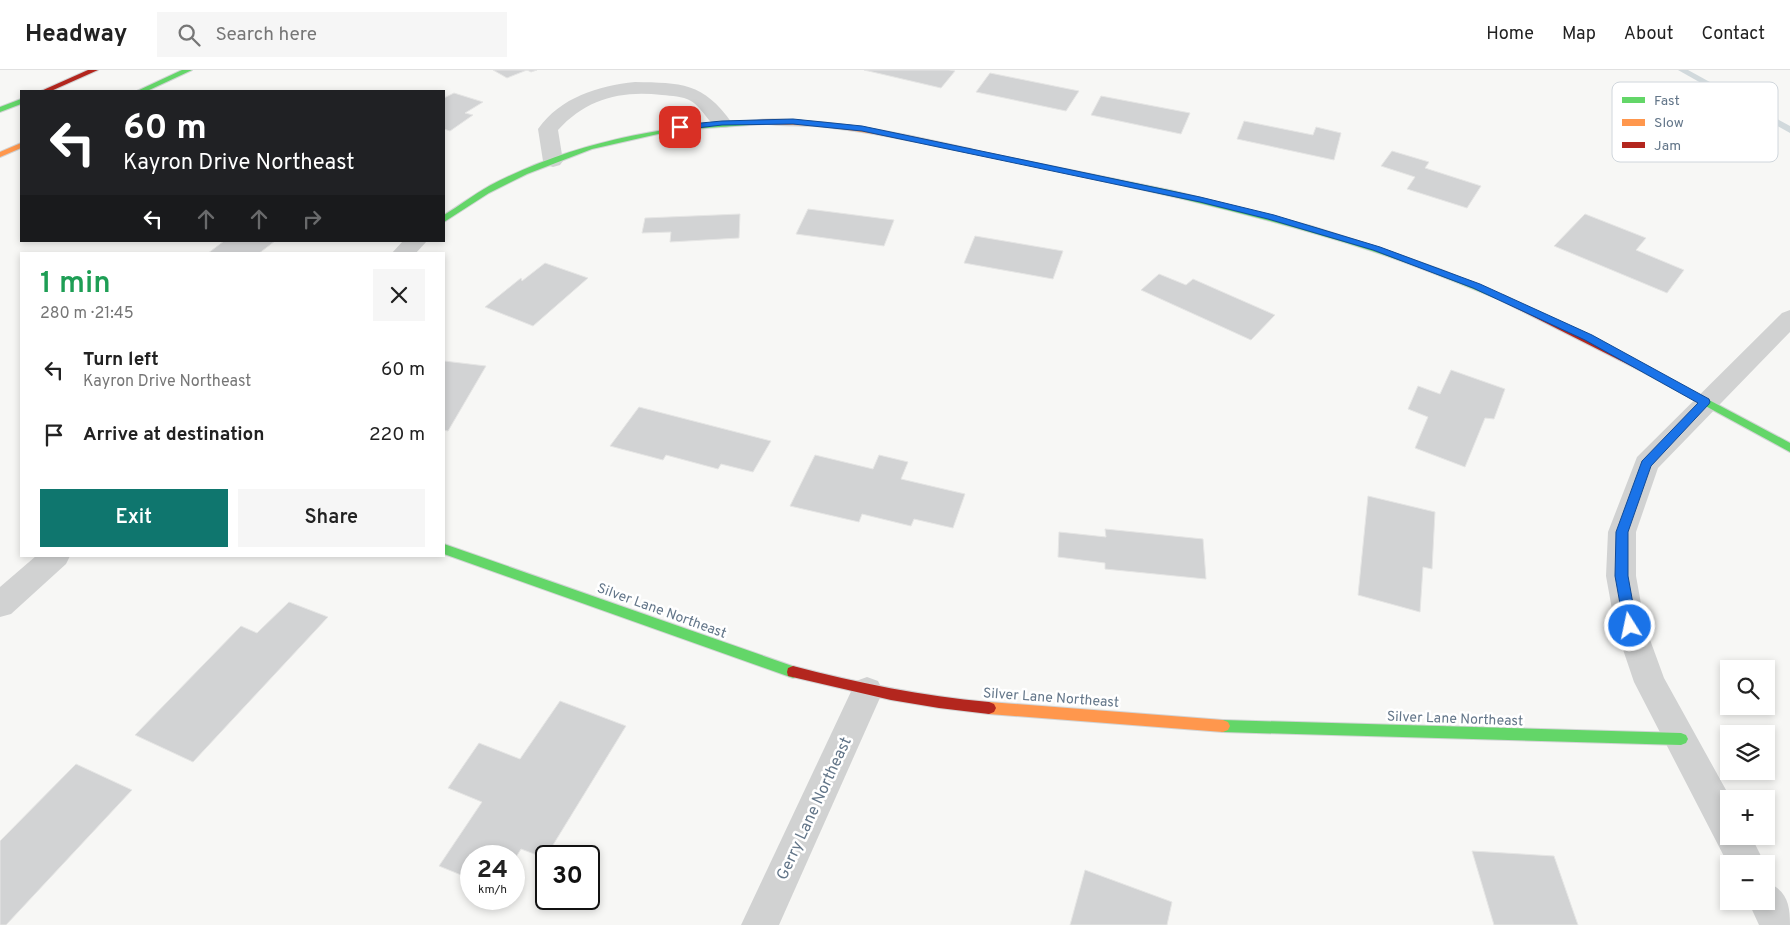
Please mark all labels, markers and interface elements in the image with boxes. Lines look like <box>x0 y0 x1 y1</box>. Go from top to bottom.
search box <box>157 12 507 57</box>
text: Headway <box>25 20 127 50</box>
icon: search <box>175 21 203 49</box>
text: Search here <box>215 23 317 47</box>
text: Home <box>1486 23 1534 46</box>
text: Map <box>1562 23 1596 46</box>
text: About <box>1624 23 1673 46</box>
text: Contact <box>1701 23 1765 46</box>
legend <box>1612 82 1778 162</box>
text: Fast <box>1654 93 1680 110</box>
pin <box>659 106 701 148</box>
text: 60 m <box>123 107 207 151</box>
icon: left <box>40 110 105 175</box>
icon: arrive <box>666 113 694 141</box>
text: Slow <box>1654 115 1684 132</box>
text: Jam <box>1654 138 1681 155</box>
text: Kayron Drive Northeast <box>123 150 355 177</box>
icon: left <box>139 205 167 233</box>
icon: ahead <box>192 205 220 233</box>
icon: ahead <box>245 205 273 233</box>
icon: right <box>298 205 326 233</box>
text: 1 min <box>40 266 111 303</box>
button: close <box>373 269 425 321</box>
text: 280 m · 21:45 <box>40 304 134 324</box>
text: Turn left <box>83 348 159 372</box>
icon: left <box>40 356 68 384</box>
text: 60 m <box>381 358 425 382</box>
text: Kayron Drive Northeast <box>83 372 251 392</box>
icon: arrive <box>40 421 68 449</box>
text: Arrive at destination <box>83 423 264 447</box>
text: 220 m <box>369 423 425 447</box>
button: Exit <box>40 489 228 547</box>
button: Share <box>238 489 425 547</box>
street label: Silver Lane Northeast <box>594 580 728 643</box>
position arrow <box>1603 599 1655 651</box>
map controls <box>1720 660 1775 910</box>
button: search <box>1720 660 1775 715</box>
street label: Silver Lane Northeast <box>982 685 1120 712</box>
street label: Silver Lane Northeast <box>1386 709 1523 730</box>
button: layers <box>1720 725 1775 780</box>
street label: Gerry Lane Northeast <box>773 734 857 884</box>
button: + <box>1720 790 1775 845</box>
speed limit sign: 30 <box>535 845 600 910</box>
text: 24 <box>477 855 508 887</box>
button: − <box>1720 855 1775 910</box>
text: km/h <box>478 882 507 898</box>

